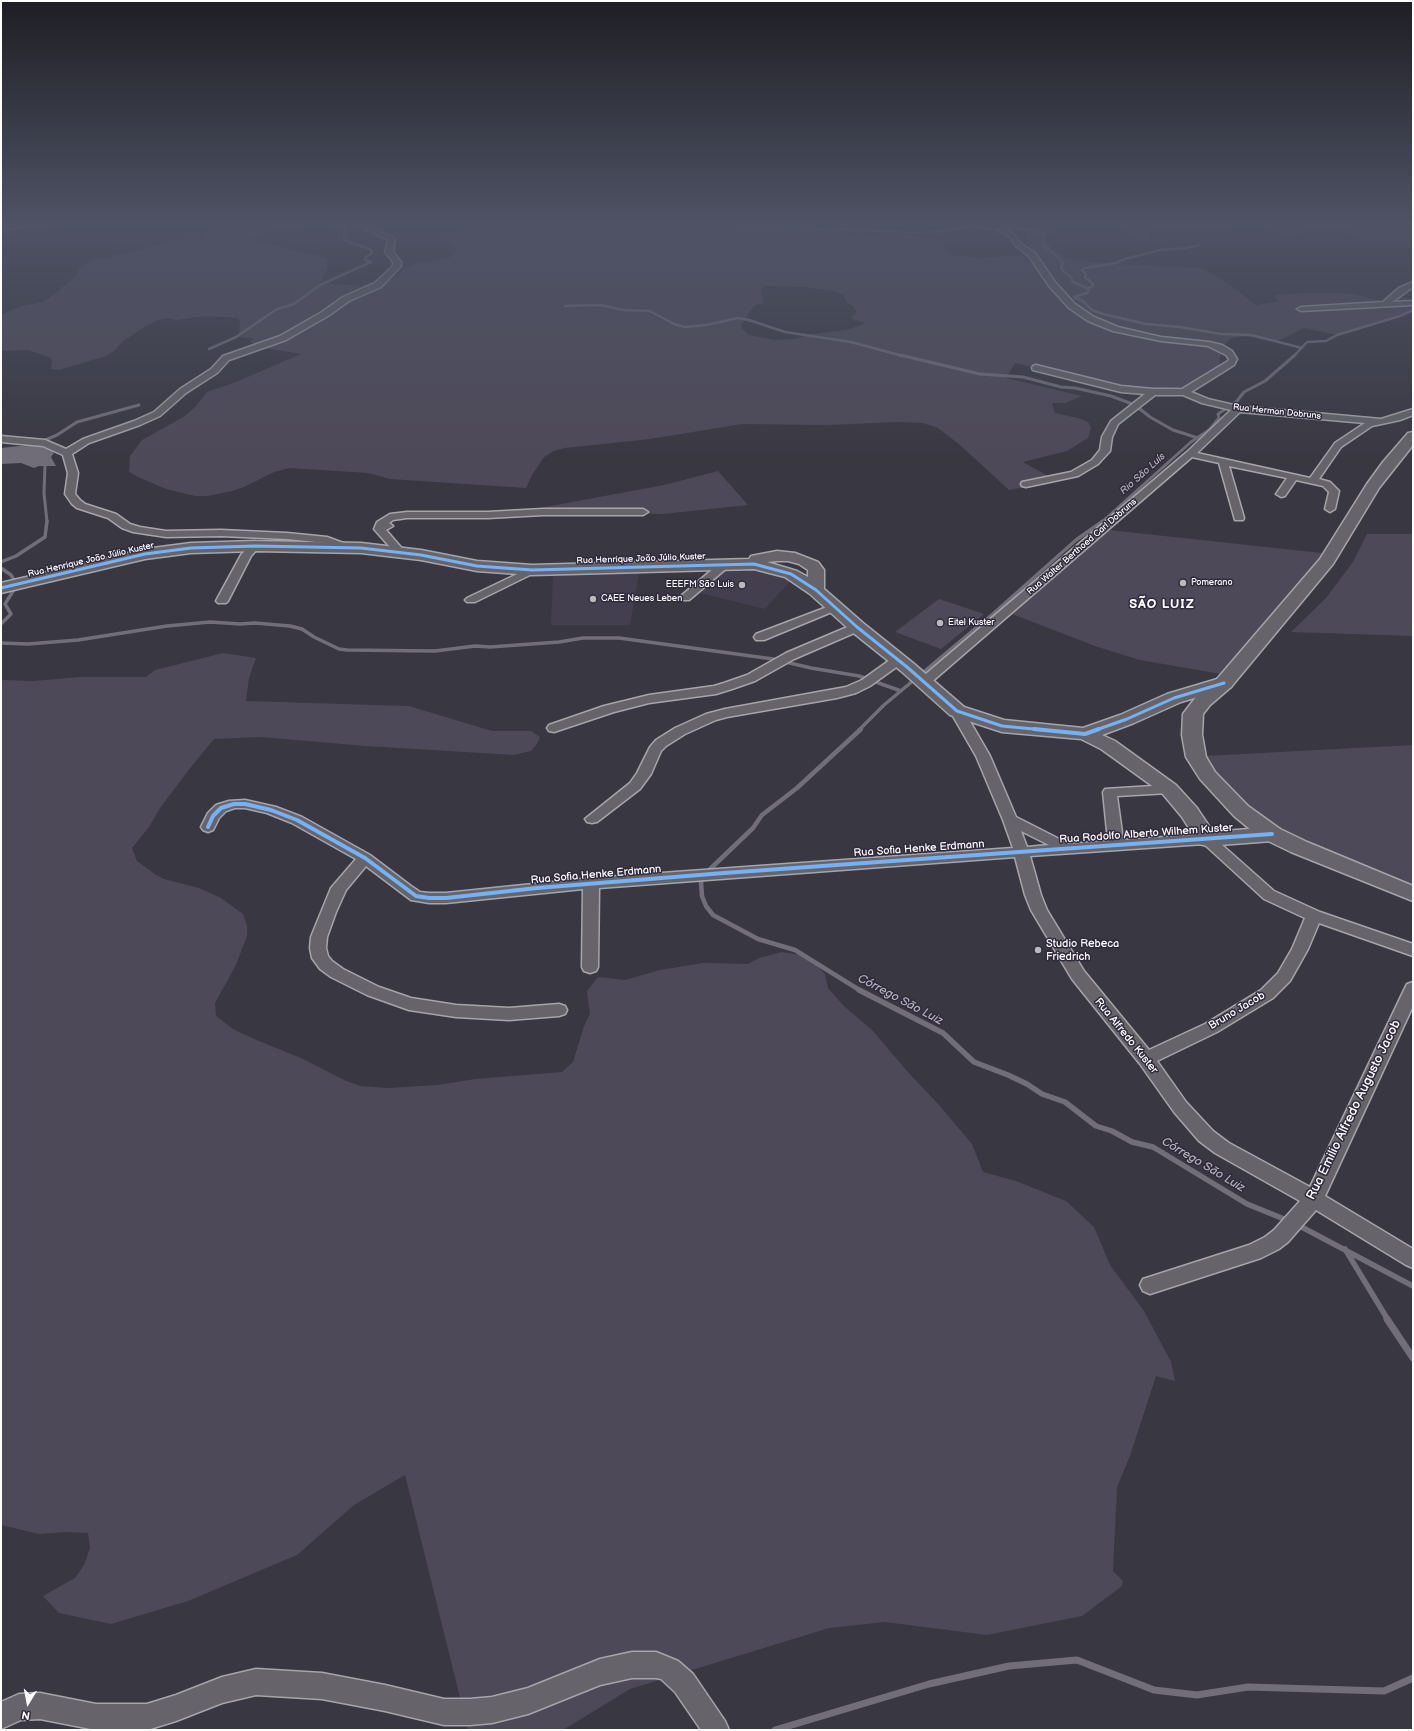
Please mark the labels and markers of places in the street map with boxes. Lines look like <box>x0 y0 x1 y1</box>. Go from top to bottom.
marker: Pomerano <box>1178 578 1188 588</box>
place label: Pomerano <box>1191 578 1233 588</box>
place label: EEEFM São Luis <box>666 580 734 590</box>
marker: EEEFM São Luis <box>737 580 747 590</box>
marker: CAEE Neues Leben <box>588 594 598 604</box>
place label: CAEE Neues Leben <box>601 594 682 604</box>
marker: Eitel Kuster <box>935 618 945 628</box>
place label: Eitel Kuster <box>948 618 994 628</box>
place label: Studio Rebeca Friedrich <box>1046 937 1119 963</box>
marker: Studio Rebeca Friedrich <box>1033 945 1043 955</box>

